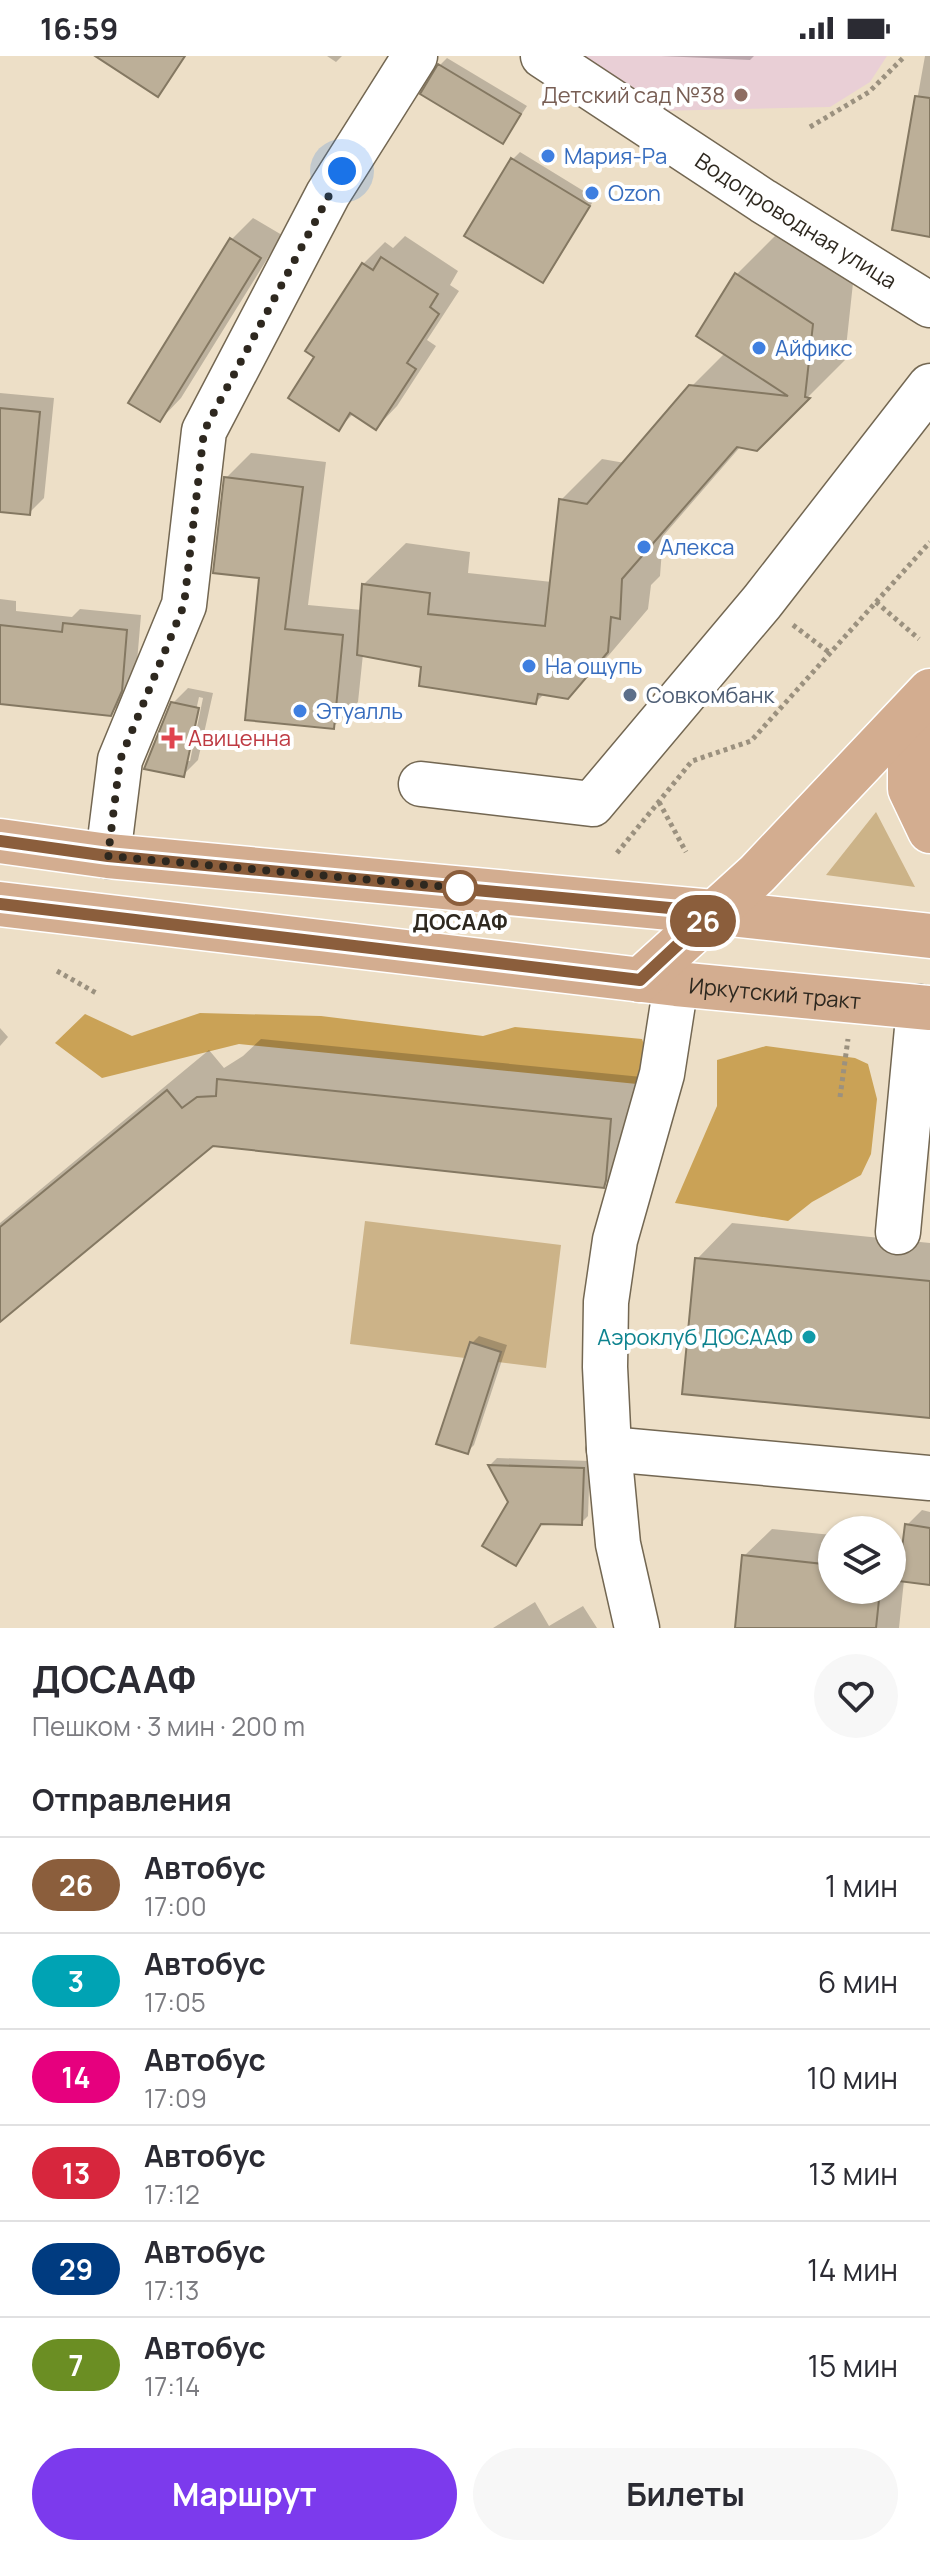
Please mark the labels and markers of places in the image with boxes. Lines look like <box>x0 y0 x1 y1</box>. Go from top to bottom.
place label: Детский сад №38 <box>541 80 725 110</box>
marker: Детский сад №38 <box>732 86 750 104</box>
place label: Мария-Ра <box>564 141 667 171</box>
marker: Мария-Ра <box>539 147 557 165</box>
place label: Ozon <box>608 178 661 208</box>
marker: Ozon <box>583 184 601 202</box>
place label: Айфикс <box>775 333 853 363</box>
marker: Айфикс <box>750 339 768 357</box>
place label: Алекса <box>660 532 734 562</box>
marker: Алекса <box>635 538 653 556</box>
place label: На ощупь <box>545 651 643 681</box>
marker: На ощупь <box>520 657 538 675</box>
place label: Совкомбанк <box>646 680 776 710</box>
marker: Совкомбанк <box>621 686 639 704</box>
place label: Этуалль <box>316 696 403 726</box>
marker: Этуалль <box>291 702 309 720</box>
place label: Авиценна <box>188 723 291 753</box>
marker: Авиценна <box>163 729 181 747</box>
marker: ДОСААФ <box>443 871 477 905</box>
place label: ДОСААФ <box>413 907 507 937</box>
place label: Аэроклуб ДОСААФ <box>597 1322 793 1352</box>
marker: Аэроклуб ДОСААФ <box>800 1328 818 1346</box>

